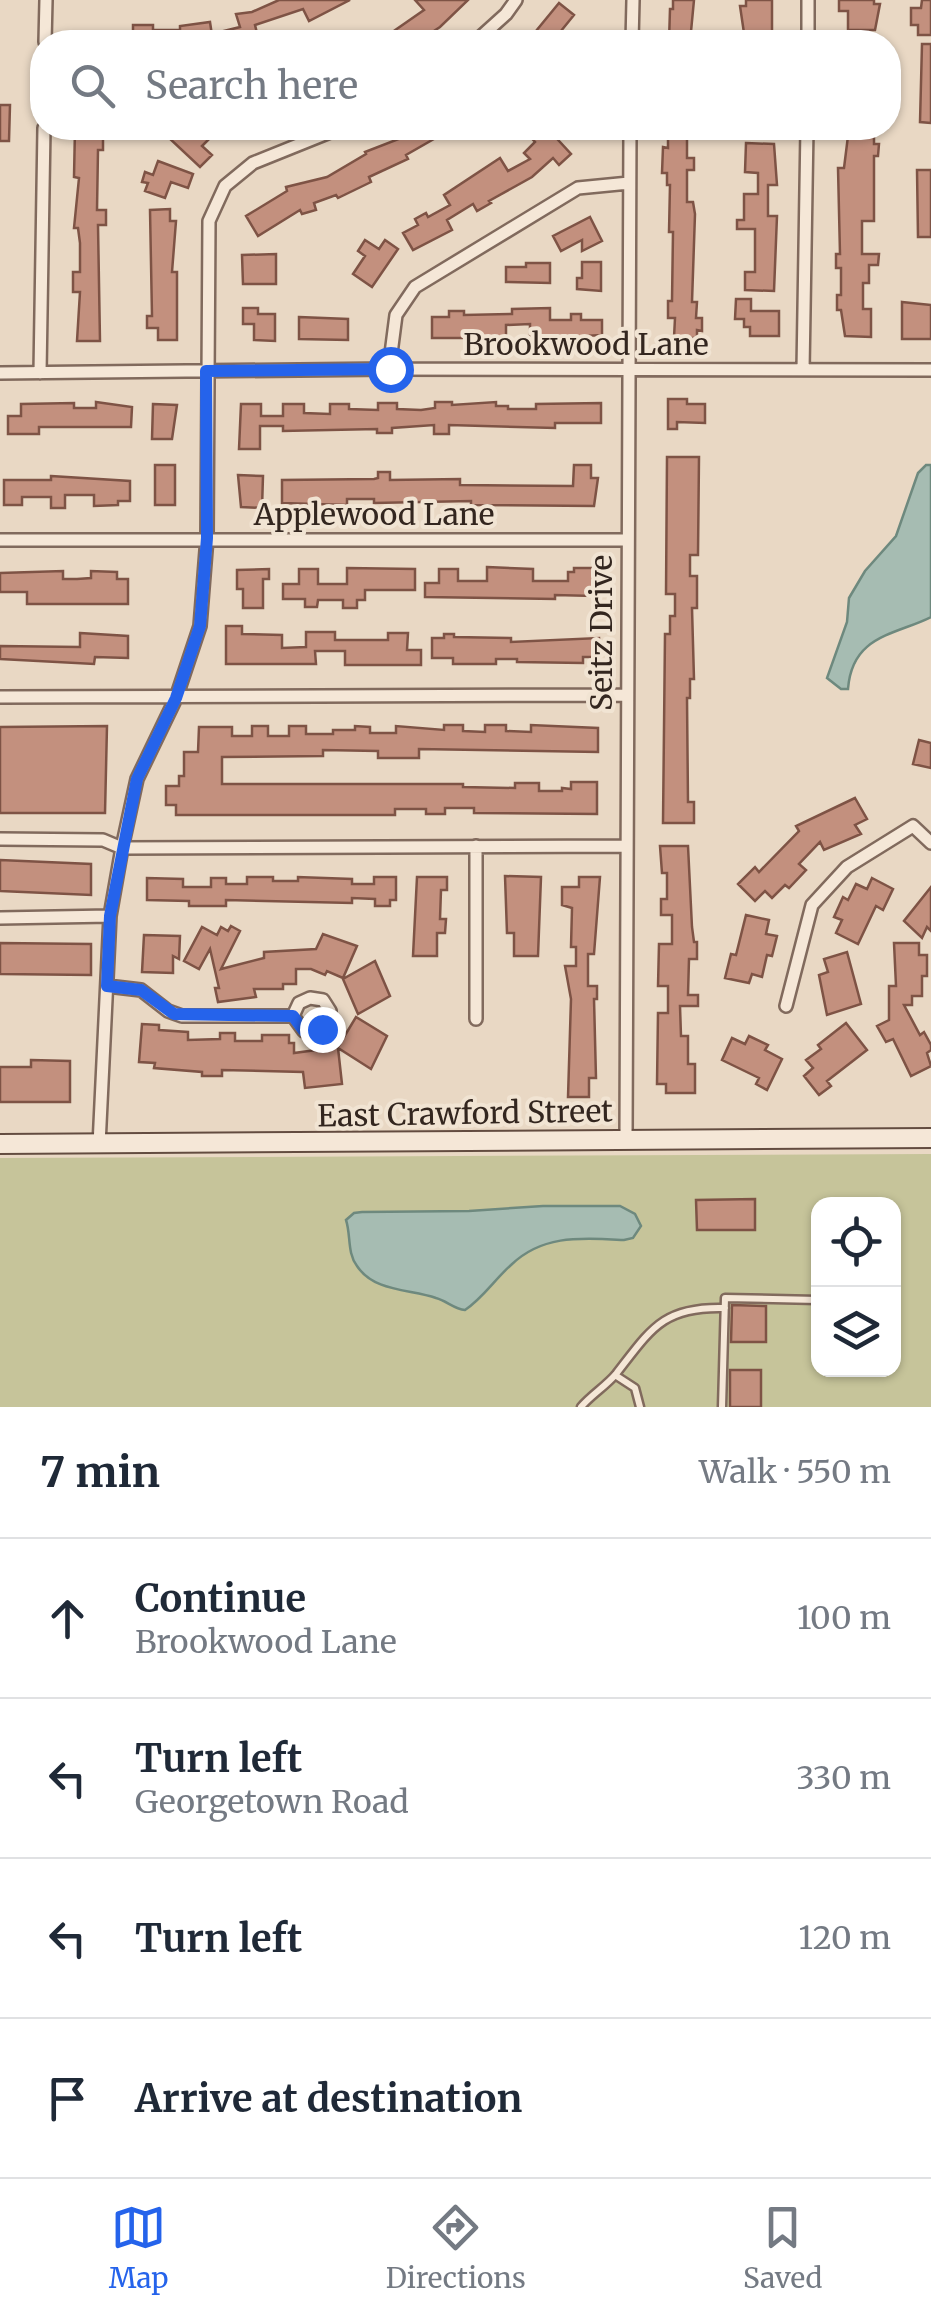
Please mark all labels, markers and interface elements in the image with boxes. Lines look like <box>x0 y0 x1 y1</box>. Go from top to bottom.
search box <box>30 30 901 140</box>
icon: search <box>65 58 120 113</box>
text: Search here <box>145 62 358 109</box>
street label: Brookwood Lane <box>463 325 709 363</box>
route start <box>368 347 414 393</box>
street label: Applewood Lane <box>253 495 494 533</box>
street label: Seitz Drive <box>582 555 620 711</box>
route end <box>300 1007 346 1053</box>
street label: East Crawford Street <box>317 1091 613 1135</box>
map controls <box>811 1197 901 1377</box>
button: locate <box>811 1197 901 1287</box>
button: layers <box>811 1287 901 1377</box>
text: 7 min <box>40 1446 160 1498</box>
text: Walk · 550 m <box>699 1452 891 1492</box>
text: Continue <box>135 1575 306 1622</box>
icon: ahead <box>40 1591 95 1646</box>
text: 100 m <box>797 1598 891 1638</box>
text: Brookwood Lane <box>135 1622 397 1662</box>
text: Turn left <box>135 1735 302 1782</box>
icon: left <box>40 1751 95 1806</box>
text: 330 m <box>796 1758 891 1798</box>
text: Georgetown Road <box>135 1782 409 1822</box>
icon: left <box>40 1911 95 1966</box>
text: Turn left <box>135 1915 302 1962</box>
text: 120 m <box>799 1918 891 1958</box>
icon: arrive <box>40 2071 95 2126</box>
text: Arrive at destination <box>135 2075 522 2122</box>
tab: Map <box>109 2200 168 2296</box>
tab: Directions <box>386 2200 526 2296</box>
tab: Saved <box>743 2200 822 2296</box>

